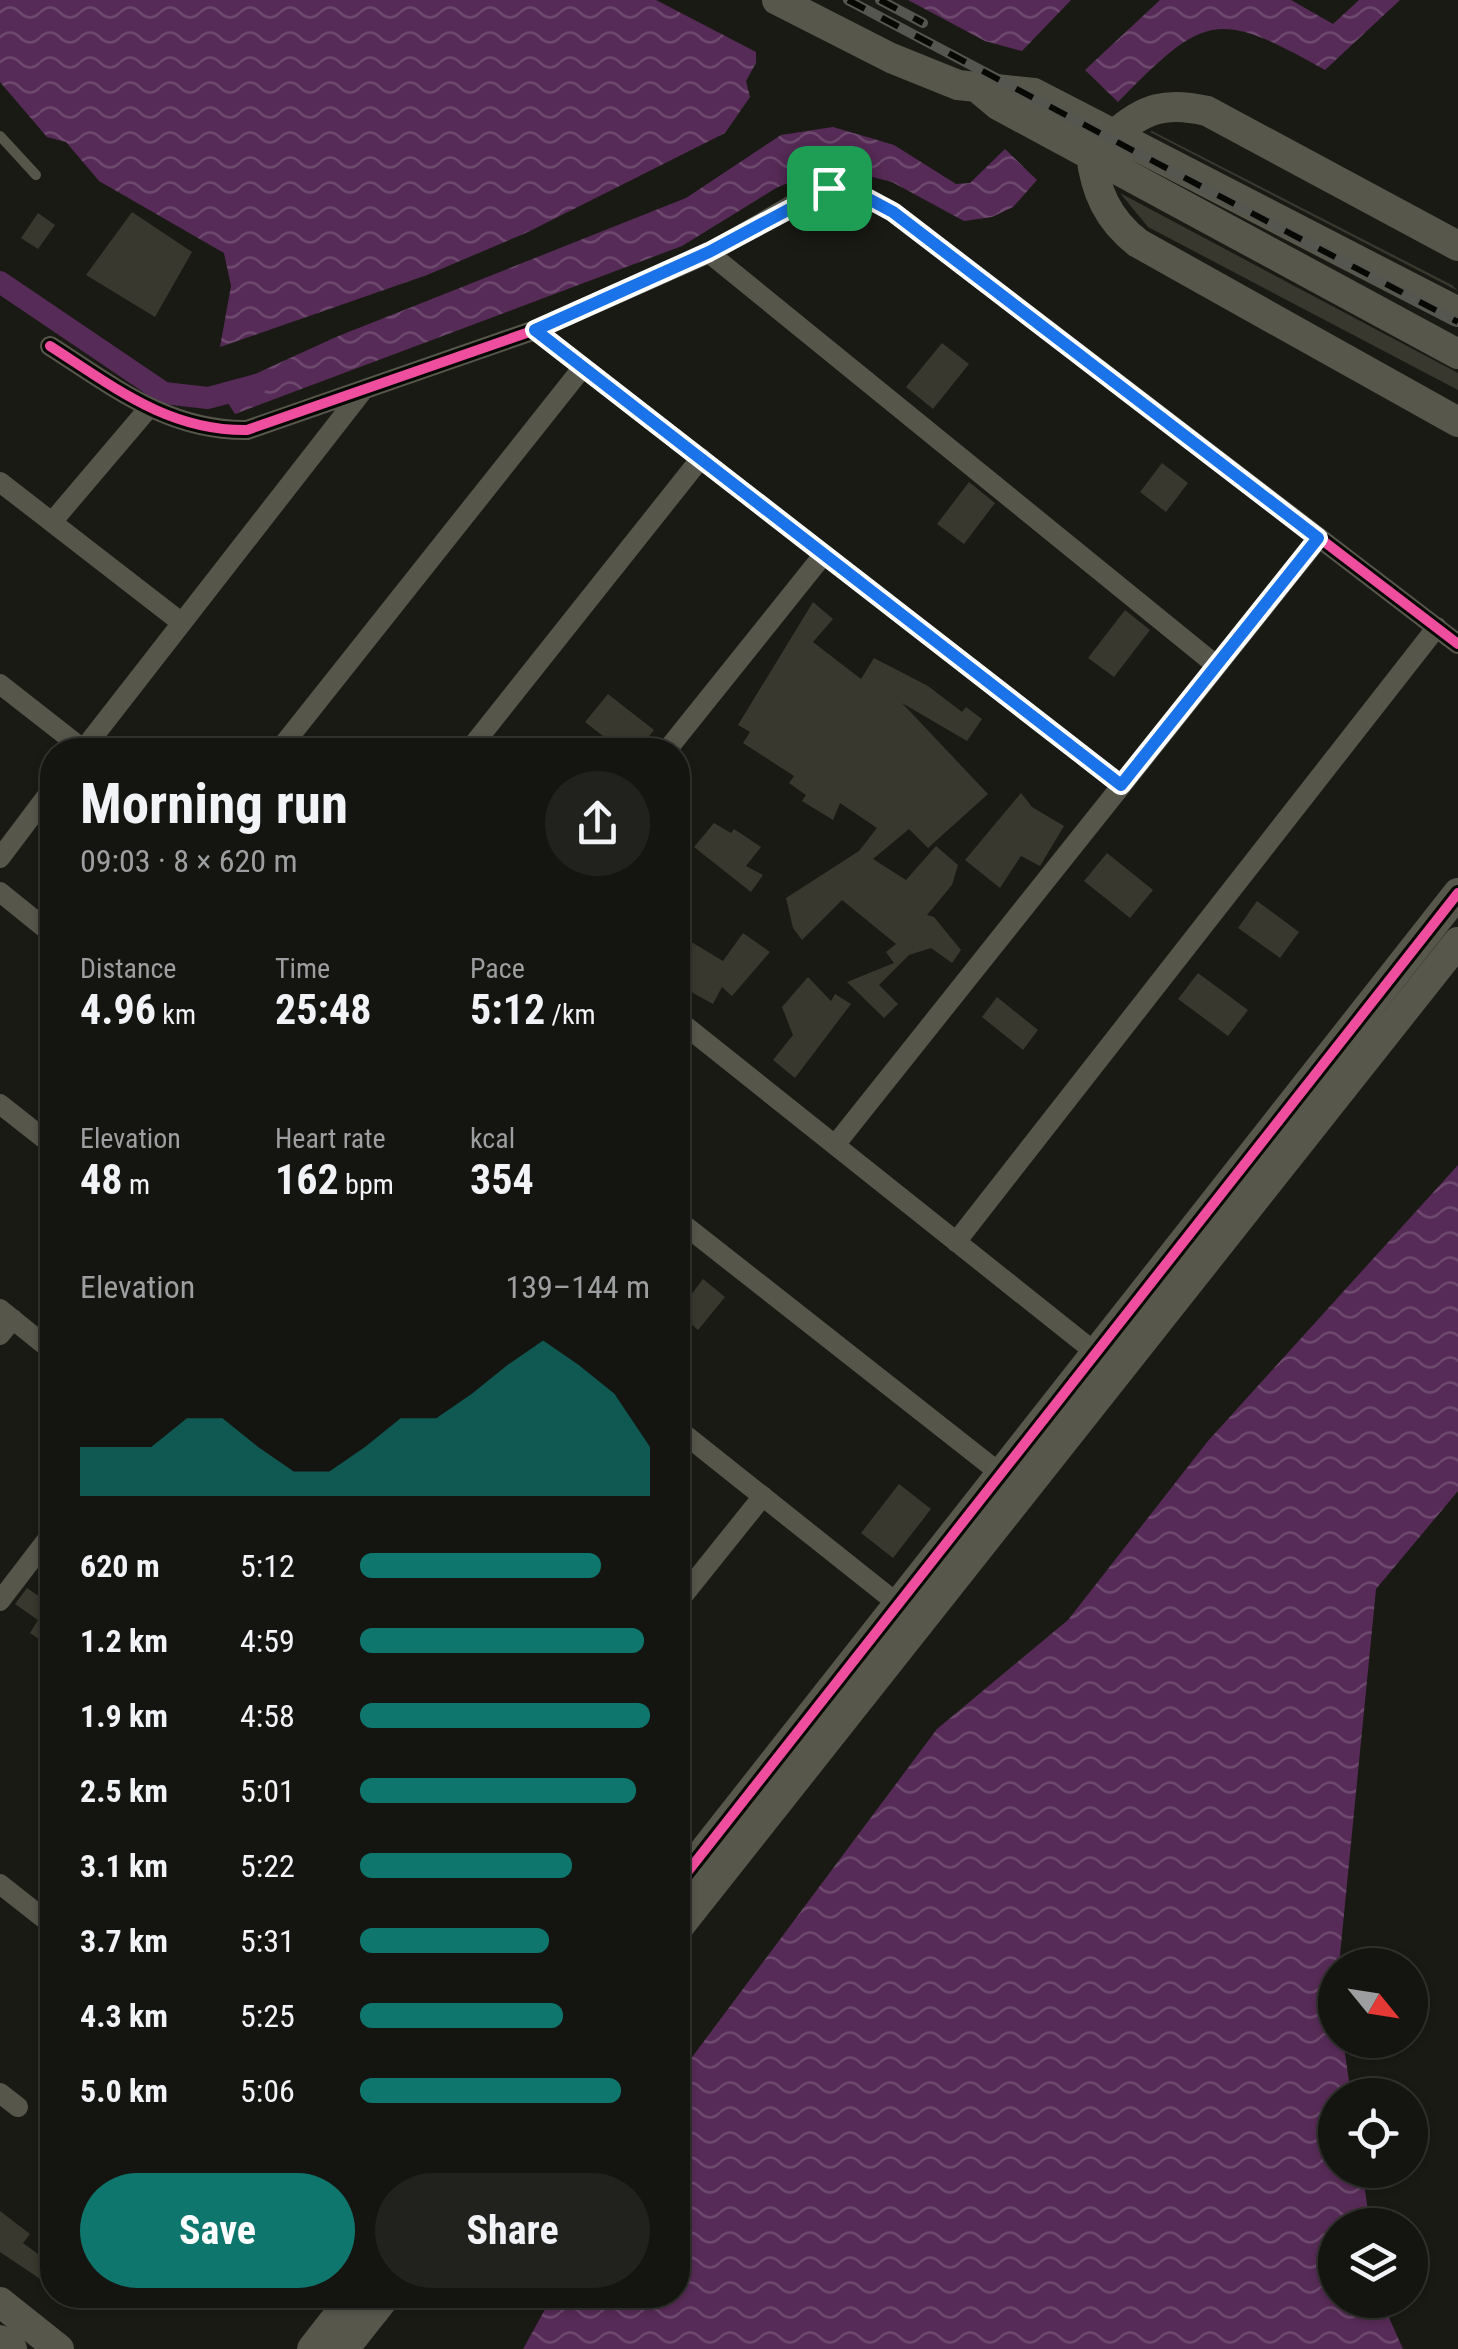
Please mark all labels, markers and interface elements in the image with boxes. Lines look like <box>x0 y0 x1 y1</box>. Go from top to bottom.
pin <box>787 146 872 231</box>
icon: arrive <box>802 161 857 216</box>
button: share <box>545 771 650 876</box>
text: Morning run <box>80 772 348 836</box>
text: 09:03 · 8 × 620 m <box>80 842 298 880</box>
text: Distance <box>80 952 177 985</box>
text: Time <box>275 952 330 985</box>
text: Pace <box>470 952 525 985</box>
text: 4.96 <box>80 985 156 1034</box>
text: 25:48 <box>275 985 371 1034</box>
text: 5:12 <box>470 985 545 1034</box>
text: km <box>156 998 196 1031</box>
text: /km <box>545 998 596 1031</box>
text: Elevation <box>80 1122 181 1155</box>
text: Heart rate <box>275 1122 386 1155</box>
text: kcal <box>470 1122 515 1155</box>
text: 48 <box>80 1155 122 1204</box>
text: 162 <box>275 1155 339 1204</box>
text: 354 <box>470 1155 534 1204</box>
text: m <box>122 1168 150 1201</box>
text: bpm <box>339 1168 394 1201</box>
text: Elevation <box>80 1268 195 1306</box>
text: 139–144 m <box>505 1268 650 1306</box>
text: 620 m <box>80 1547 160 1585</box>
text: 5:12 <box>240 1547 295 1585</box>
text: 1.2 km <box>80 1622 168 1660</box>
text: 4:59 <box>240 1622 295 1660</box>
text: 1.9 km <box>80 1697 168 1735</box>
text: 4:58 <box>240 1697 295 1735</box>
text: 2.5 km <box>80 1772 168 1810</box>
text: 5:01 <box>240 1772 295 1810</box>
text: 3.1 km <box>80 1847 168 1885</box>
text: 5:22 <box>240 1847 295 1885</box>
text: 3.7 km <box>80 1922 168 1960</box>
text: 5:31 <box>240 1922 295 1960</box>
north arrow <box>1318 1948 1428 2058</box>
map controls <box>1318 1948 1428 2318</box>
text: 4.3 km <box>80 1997 168 2035</box>
text: 5:25 <box>240 1997 295 2035</box>
text: 5.0 km <box>80 2072 168 2110</box>
text: 5:06 <box>240 2072 295 2110</box>
button: locate <box>1318 2078 1428 2188</box>
button: Save <box>80 2173 355 2288</box>
button: Share <box>375 2173 650 2288</box>
button: layers <box>1318 2208 1428 2318</box>

